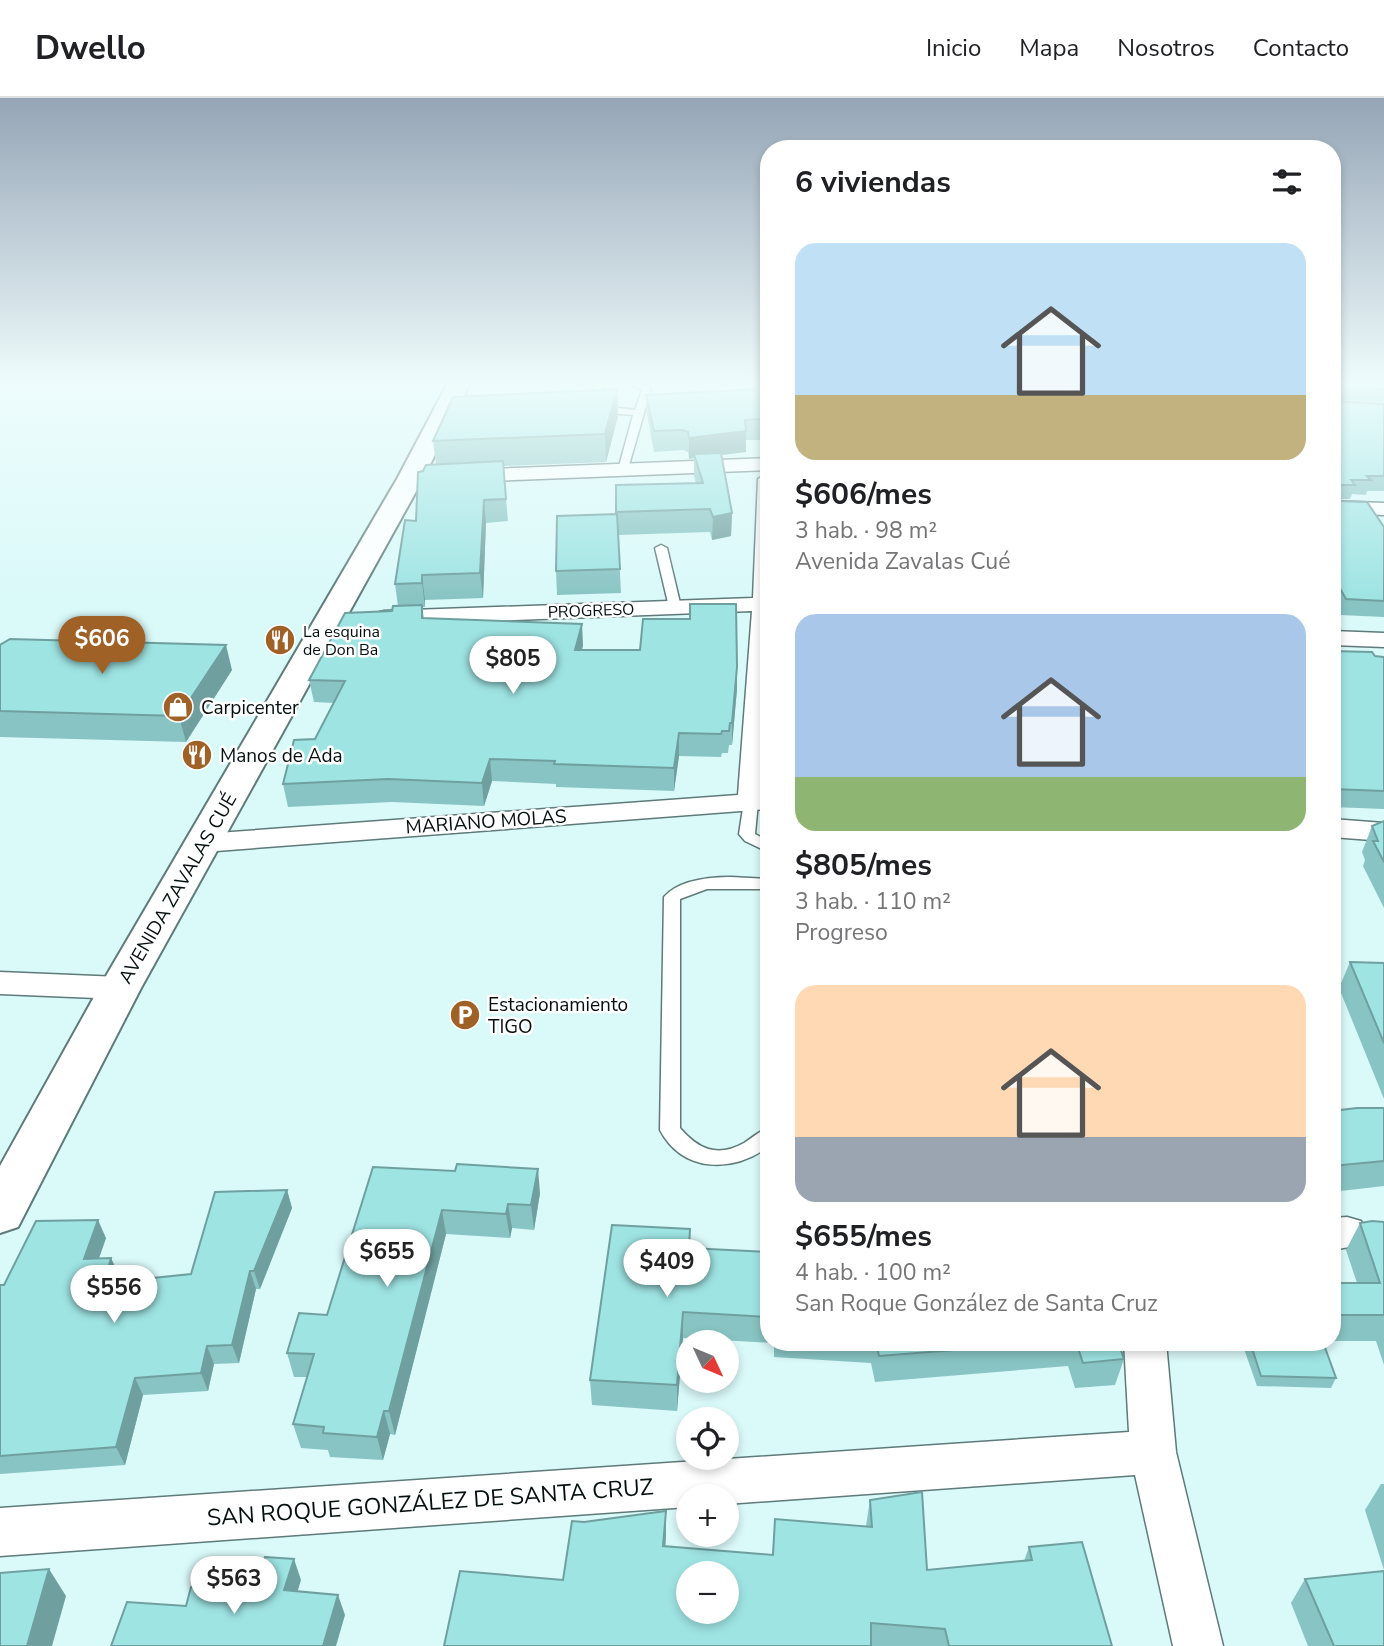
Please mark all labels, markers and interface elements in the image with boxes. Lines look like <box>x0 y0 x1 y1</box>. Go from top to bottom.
text: Dwello <box>35 26 146 71</box>
text: Inicio <box>926 32 981 64</box>
text: Mapa <box>1019 32 1079 64</box>
text: Nosotros <box>1117 32 1215 64</box>
text: Contacto <box>1253 32 1349 64</box>
text: 6 viviendas <box>795 162 951 203</box>
icon: filters <box>1268 163 1306 201</box>
icon: home <box>988 288 1114 414</box>
text: $606/mes <box>795 474 932 515</box>
text: 3 hab. · 98 m² <box>795 515 937 546</box>
text: Avenida Zavalas Cué <box>795 546 1011 577</box>
street label: PROGRESO <box>547 598 635 624</box>
pin: $606 <box>61 616 143 676</box>
place label: La esquina de Don Ba <box>303 621 380 661</box>
text: $606 <box>74 623 130 654</box>
restaurant icon: La esquina de Don Ba <box>263 623 297 657</box>
pin: $805 <box>472 636 554 696</box>
text: $805 <box>485 643 541 674</box>
icon: home <box>988 659 1114 785</box>
shop icon: Carpicenter <box>161 690 195 724</box>
place label: Carpicenter <box>201 695 299 721</box>
restaurant icon: Manos de Ada <box>180 738 214 772</box>
place label: Manos de Ada <box>220 743 343 769</box>
street label: AVENIDA ZAVALAS CUÉ <box>113 788 243 989</box>
street label: MARIANO MOLAS <box>405 803 567 841</box>
text: $805/mes <box>795 845 932 886</box>
text: 3 hab. · 110 m² <box>795 886 951 917</box>
text: Progreso <box>795 917 888 948</box>
place label: Estacionamiento TIGO <box>488 992 628 1040</box>
parking icon: Estacionamiento TIGO <box>448 998 482 1032</box>
icon: home <box>988 1030 1114 1156</box>
text: $655/mes <box>795 1216 932 1257</box>
pin: $655 <box>346 1230 428 1289</box>
text: $655 <box>359 1236 415 1267</box>
pin: $409 <box>626 1240 708 1299</box>
text: $409 <box>639 1246 695 1277</box>
text: 4 hab. · 100 m² <box>795 1257 951 1288</box>
pin: $556 <box>73 1266 155 1325</box>
text: $556 <box>86 1272 142 1303</box>
text: San Roque González de Santa Cruz <box>795 1288 1158 1319</box>
north arrow <box>676 1330 738 1393</box>
map controls <box>676 1330 739 1624</box>
button: locate <box>676 1407 739 1470</box>
street label: SAN ROQUE GONZÁLEZ DE SANTA CRUZ <box>206 1471 655 1534</box>
button: + <box>676 1484 739 1547</box>
pin: $563 <box>193 1556 275 1616</box>
button: − <box>676 1561 739 1624</box>
text: $563 <box>206 1563 262 1594</box>

